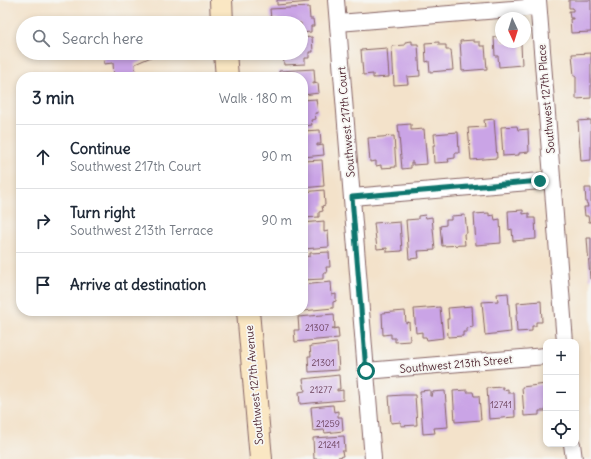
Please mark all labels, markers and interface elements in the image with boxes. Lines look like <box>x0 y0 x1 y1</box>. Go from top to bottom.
north arrow <box>495 12 531 48</box>
search box <box>16 16 308 60</box>
icon: search <box>30 27 52 49</box>
text: Search here <box>62 29 143 48</box>
street label: Southwest 127th Place <box>534 44 558 154</box>
street label: Southwest 217th Court <box>334 66 358 178</box>
text: 3 min <box>32 87 74 109</box>
text: Walk · 180 m <box>219 90 292 107</box>
text: Continue <box>70 139 131 158</box>
icon: ahead <box>32 146 54 168</box>
text: 90 m <box>261 148 292 165</box>
text: Southwest 217th Court <box>70 158 201 175</box>
route end <box>531 172 549 190</box>
text: Turn right <box>70 203 135 222</box>
icon: right <box>32 210 54 232</box>
text: 90 m <box>261 212 292 229</box>
text: Southwest 213th Terrace <box>70 222 213 239</box>
icon: arrive <box>32 274 54 296</box>
text: Arrive at destination <box>70 275 206 294</box>
house number: 21307 <box>305 322 329 333</box>
street label: Southwest 127th Avenue <box>242 325 266 445</box>
map controls <box>543 339 579 447</box>
button: + <box>543 339 579 375</box>
street label: Southwest 213th Street <box>399 352 513 376</box>
house number: 21301 <box>311 357 335 368</box>
route start <box>357 362 375 380</box>
button: − <box>543 375 579 411</box>
house number: 21277 <box>310 384 333 395</box>
house number: 12741 <box>490 399 512 410</box>
button: locate <box>543 411 579 447</box>
house number: 21259 <box>316 418 340 429</box>
house number: 21241 <box>318 439 340 450</box>

